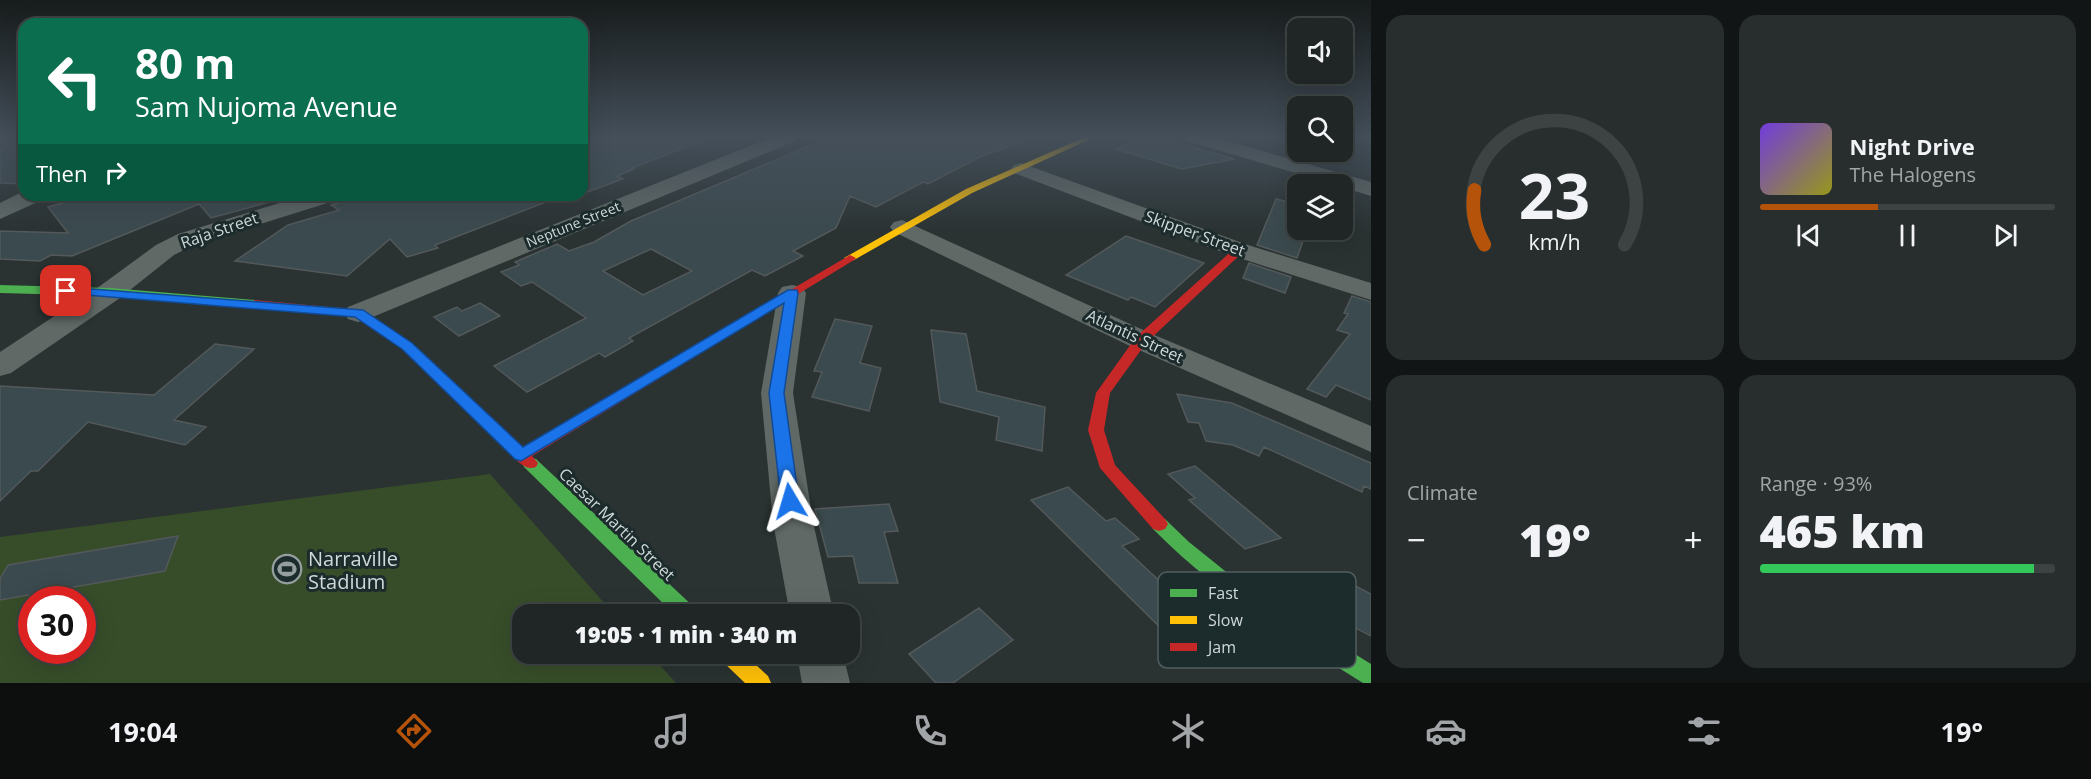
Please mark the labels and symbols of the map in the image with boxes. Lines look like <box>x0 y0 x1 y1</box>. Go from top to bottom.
street label: Neptune Street <box>523 197 623 251</box>
street label: Skipper Street <box>1142 205 1248 261</box>
street label: Raja Street <box>177 206 261 254</box>
pin <box>40 265 91 316</box>
street label: Atlantis Street <box>1083 304 1187 368</box>
street label: Caesar Martin Street <box>554 463 680 585</box>
position arrow <box>758 469 822 533</box>
place label: Narraville Stadium <box>308 545 398 595</box>
sports icon: Narraville Stadium <box>271 553 303 585</box>
legend <box>1158 572 1356 668</box>
text: Fast <box>1208 582 1239 604</box>
speed limit sign: 30 <box>18 586 96 664</box>
text: Slow <box>1208 609 1243 631</box>
text: Jam <box>1206 636 1236 658</box>

